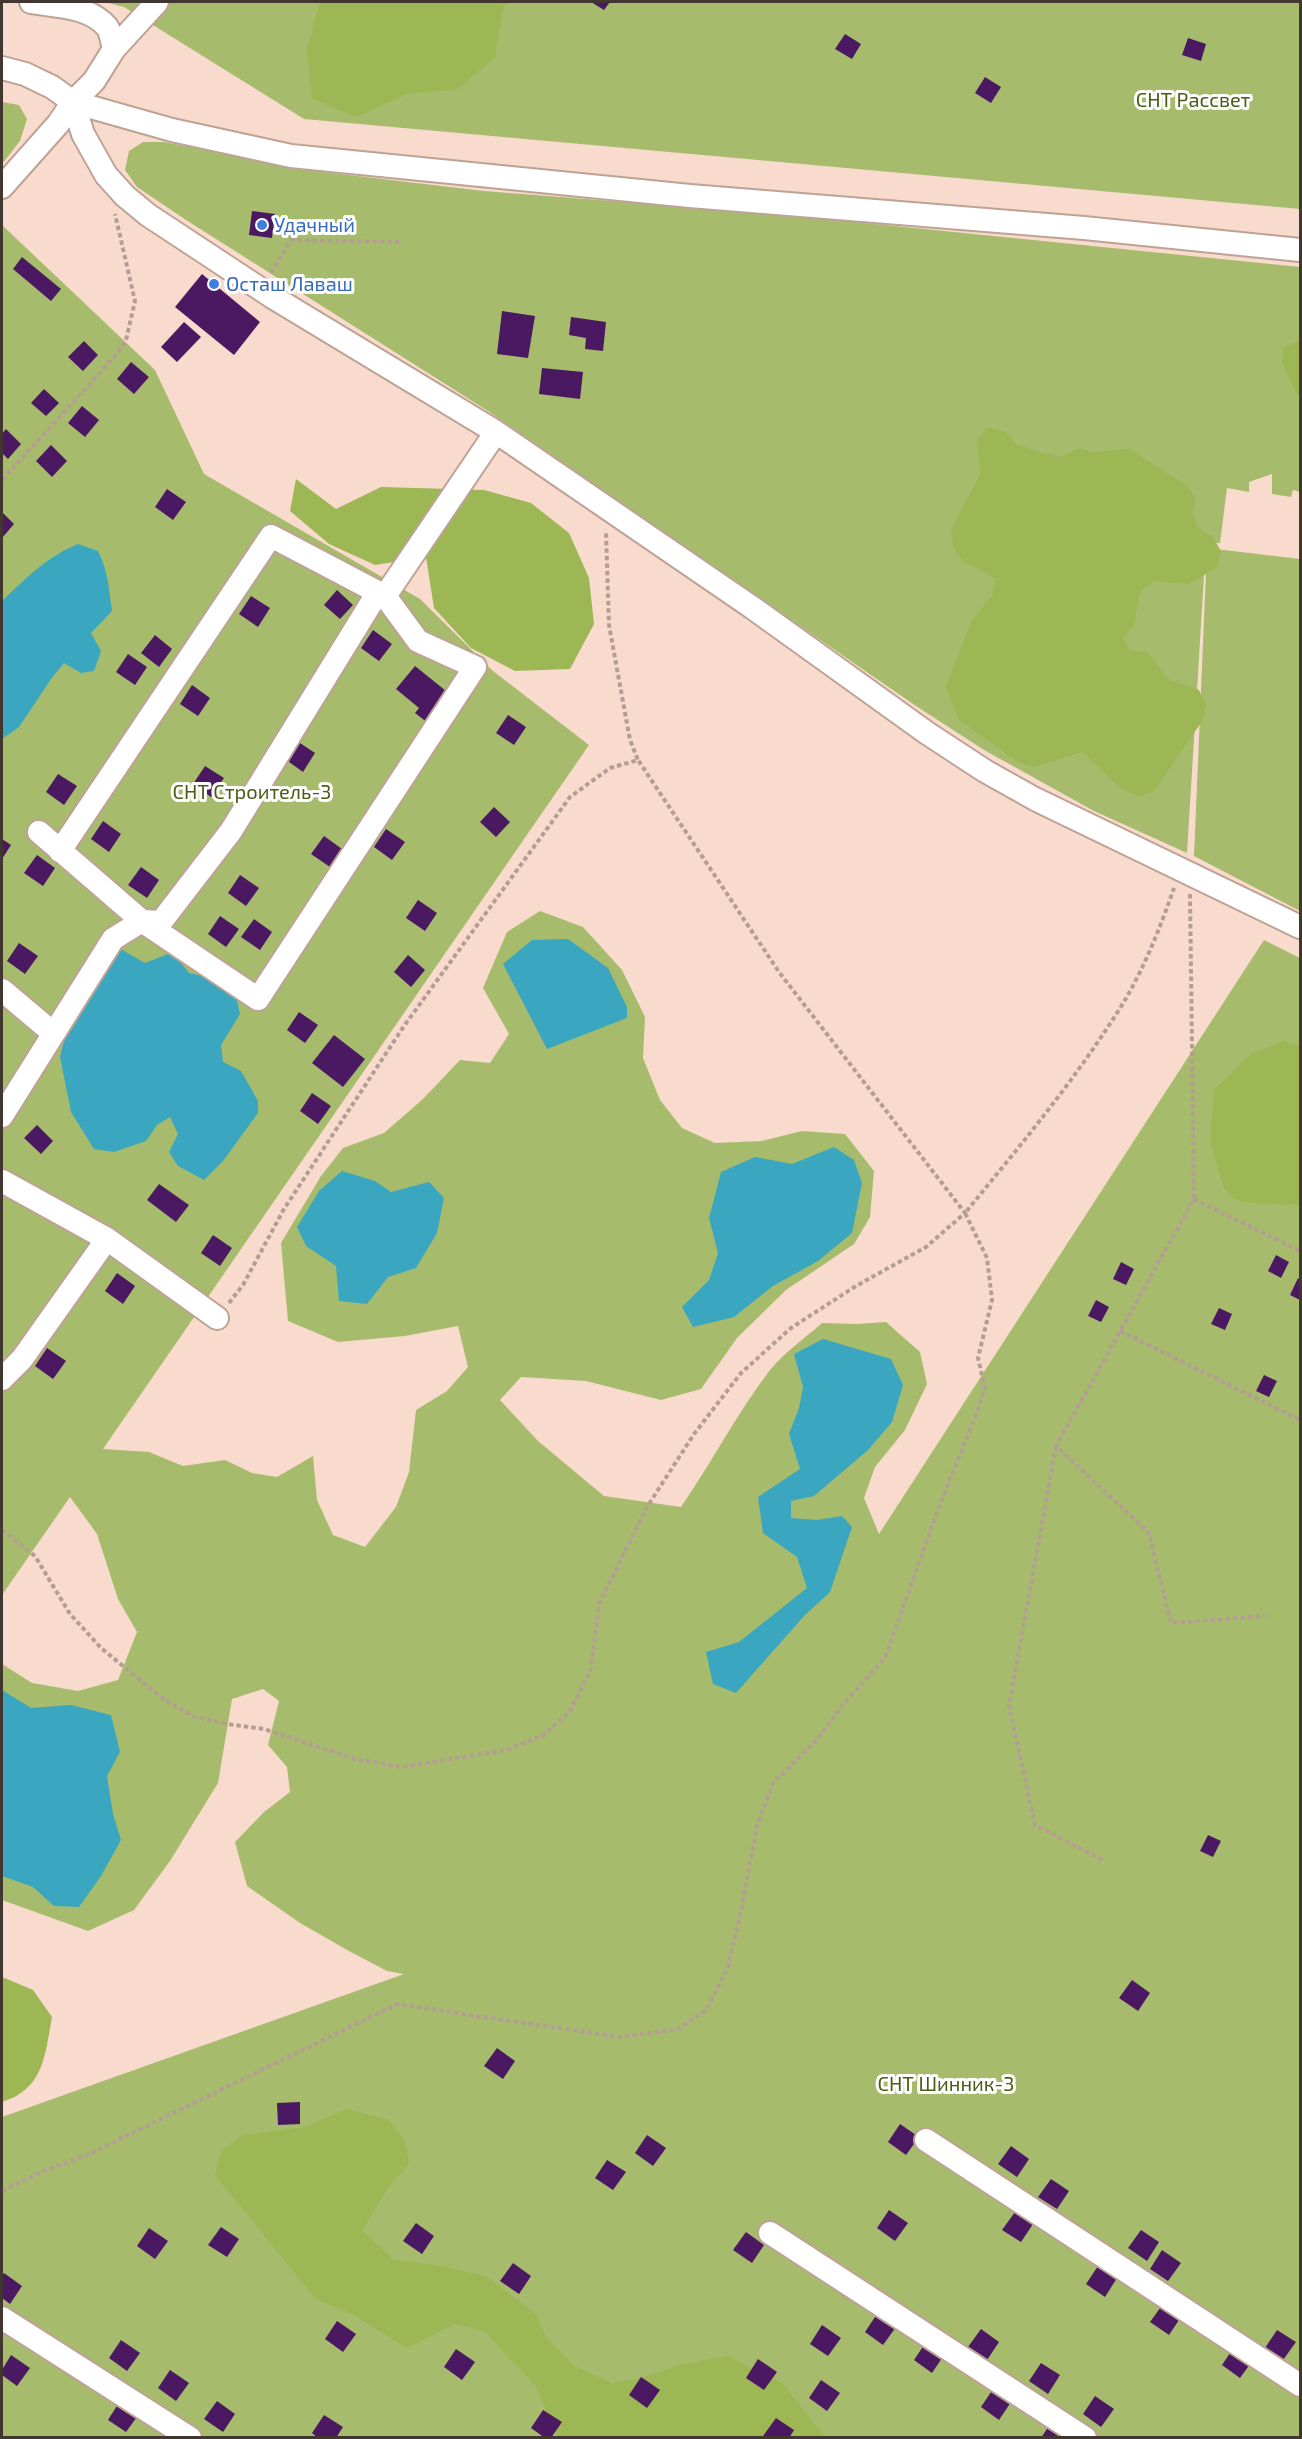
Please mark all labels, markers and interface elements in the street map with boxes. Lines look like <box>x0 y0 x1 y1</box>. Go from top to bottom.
park label: СНТ Рассвет <box>1136 88 1250 112</box>
place label: Удачный <box>274 213 355 237</box>
marker: Удачный <box>255 218 269 232</box>
place label: Осташ Лаваш <box>226 272 353 296</box>
marker: Осташ Лаваш <box>207 277 221 291</box>
park label: СНТ Строитель-3 <box>173 780 331 804</box>
park label: СНТ Шинник-3 <box>878 2072 1014 2096</box>

